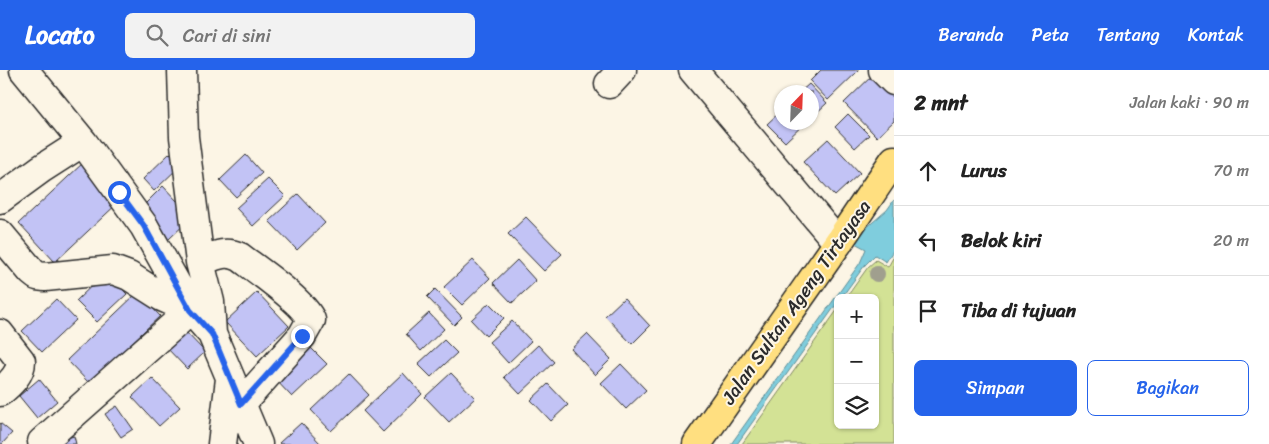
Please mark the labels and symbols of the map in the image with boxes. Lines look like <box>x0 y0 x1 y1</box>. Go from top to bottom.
north arrow <box>774 85 819 130</box>
route start <box>108 181 131 204</box>
street label: Jalan Sultan Ageng Tirtayasa <box>712 192 880 412</box>
route end <box>291 325 314 348</box>

